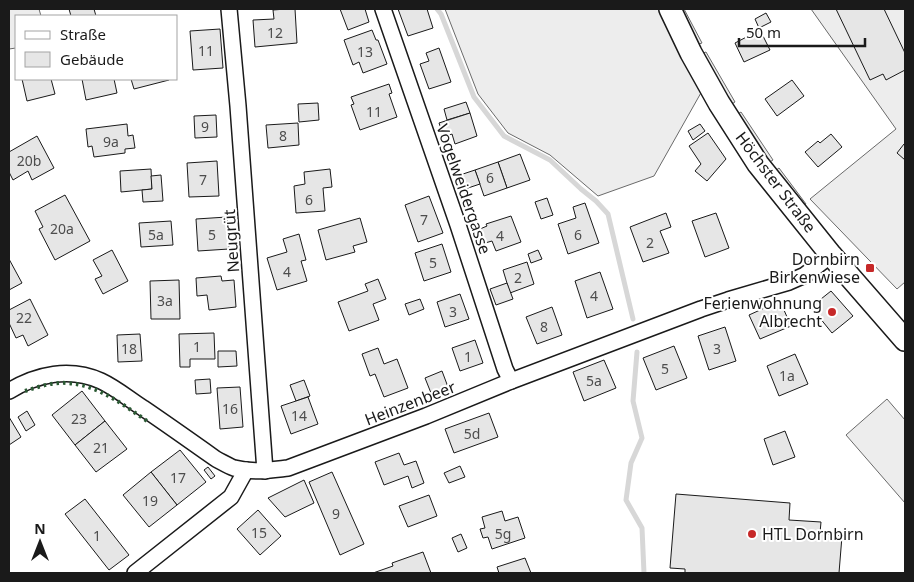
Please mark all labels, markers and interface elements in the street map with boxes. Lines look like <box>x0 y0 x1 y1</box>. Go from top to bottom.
legend <box>15 15 178 80</box>
scale bar <box>739 15 865 47</box>
text: 50 m <box>746 22 781 42</box>
house number: 12 <box>267 23 283 42</box>
text: Straße <box>60 24 106 44</box>
house number: 11 <box>198 41 214 60</box>
house number: 13 <box>357 42 373 61</box>
text: Gebäude <box>60 49 124 69</box>
house number: 11 <box>366 102 382 121</box>
house number: 9 <box>201 117 209 136</box>
street label: Vogelweidergasse <box>431 121 497 257</box>
house number: 8 <box>279 126 287 145</box>
street label: Höchster Straße <box>731 127 821 237</box>
house number: 9a <box>103 132 119 151</box>
house number: 20b <box>17 151 41 170</box>
house number: 6 <box>486 168 494 187</box>
house number: 7 <box>199 170 207 189</box>
house number: 6 <box>305 190 313 209</box>
street label: Neugrüt <box>218 208 244 273</box>
house number: 7 <box>420 210 428 229</box>
house number: 20a <box>50 219 74 238</box>
house number: 5a <box>148 225 164 244</box>
house number: 5 <box>208 225 216 244</box>
house number: 6 <box>574 225 582 244</box>
house number: 4 <box>496 226 504 245</box>
house number: 2 <box>646 233 654 252</box>
place label: Dornbirn Birkenwiese <box>769 248 860 288</box>
house number: 5 <box>429 253 437 272</box>
house number: 4 <box>283 262 291 281</box>
marker: Dornbirn Birkenwiese <box>864 262 876 274</box>
house number: 2 <box>514 268 522 287</box>
house number: 4 <box>590 286 598 305</box>
house number: 3a <box>157 291 173 310</box>
place label: Ferienwohnung Albrecht <box>703 292 822 332</box>
house number: 3 <box>449 302 457 321</box>
marker: Ferienwohnung Albrecht <box>826 306 838 318</box>
house number: 22 <box>16 308 32 327</box>
house number: 8 <box>540 317 548 336</box>
house number: 1 <box>193 337 201 356</box>
house number: 18 <box>121 339 137 358</box>
house number: 3 <box>713 339 721 358</box>
house number: 1 <box>464 347 472 366</box>
house number: 5 <box>661 359 669 378</box>
house number: 1a <box>779 366 795 385</box>
house number: 5a <box>586 371 602 390</box>
street label: Heinzenbeer <box>361 375 459 430</box>
house number: 16 <box>222 399 238 418</box>
house number: 14 <box>291 406 307 425</box>
house number: 23 <box>71 409 87 428</box>
house number: 5d <box>464 424 480 443</box>
house number: 21 <box>93 438 109 457</box>
house number: 17 <box>170 468 186 487</box>
house number: 19 <box>142 491 158 510</box>
house number: 9 <box>332 504 340 523</box>
north arrow <box>15 517 65 567</box>
text: N <box>34 519 46 538</box>
house number: 15 <box>251 523 267 542</box>
place label: HTL Dornbirn <box>762 523 864 545</box>
house number: 5g <box>495 524 511 543</box>
house number: 1 <box>93 526 101 545</box>
marker: HTL Dornbirn <box>746 528 758 540</box>

